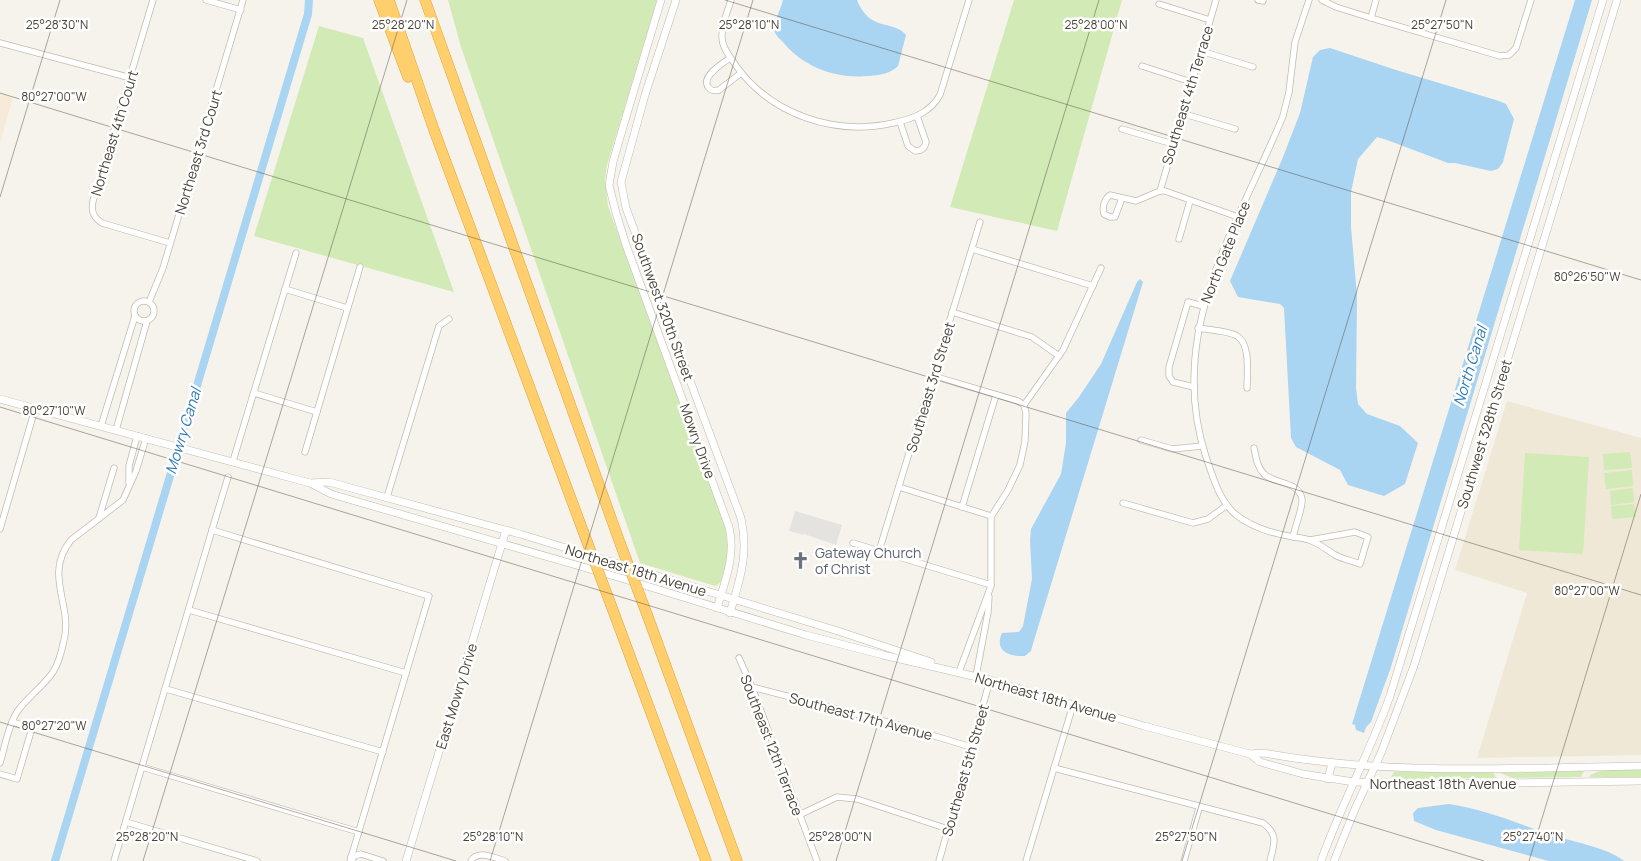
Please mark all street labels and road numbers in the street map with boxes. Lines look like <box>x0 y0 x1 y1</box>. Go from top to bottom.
street label: Southeast 4th Terrace <box>1157 23 1217 167</box>
street label: Northeast 4th Court <box>86 67 142 198</box>
street label: Northeast 3rd Court <box>170 87 226 217</box>
street label: North Gate Place <box>1196 198 1254 306</box>
street label: Southwest 320th Street <box>627 231 699 384</box>
street label: Southeast 3rd Street <box>901 319 959 455</box>
street label: Southwest 328th Street <box>1452 357 1516 511</box>
street label: Mowry Drive <box>676 401 720 481</box>
street label: Northeast 18th Avenue <box>563 539 709 601</box>
street label: East Mowry Drive <box>431 641 481 751</box>
street label: Northeast 18th Avenue <box>973 668 1119 726</box>
street label: Southeast 12th Terrace <box>736 672 808 818</box>
street label: Southeast 17th Avenue <box>787 688 935 744</box>
street label: Southeast 5th Street <box>937 701 993 838</box>
street label: Northeast 18th Avenue <box>1370 774 1516 793</box>

